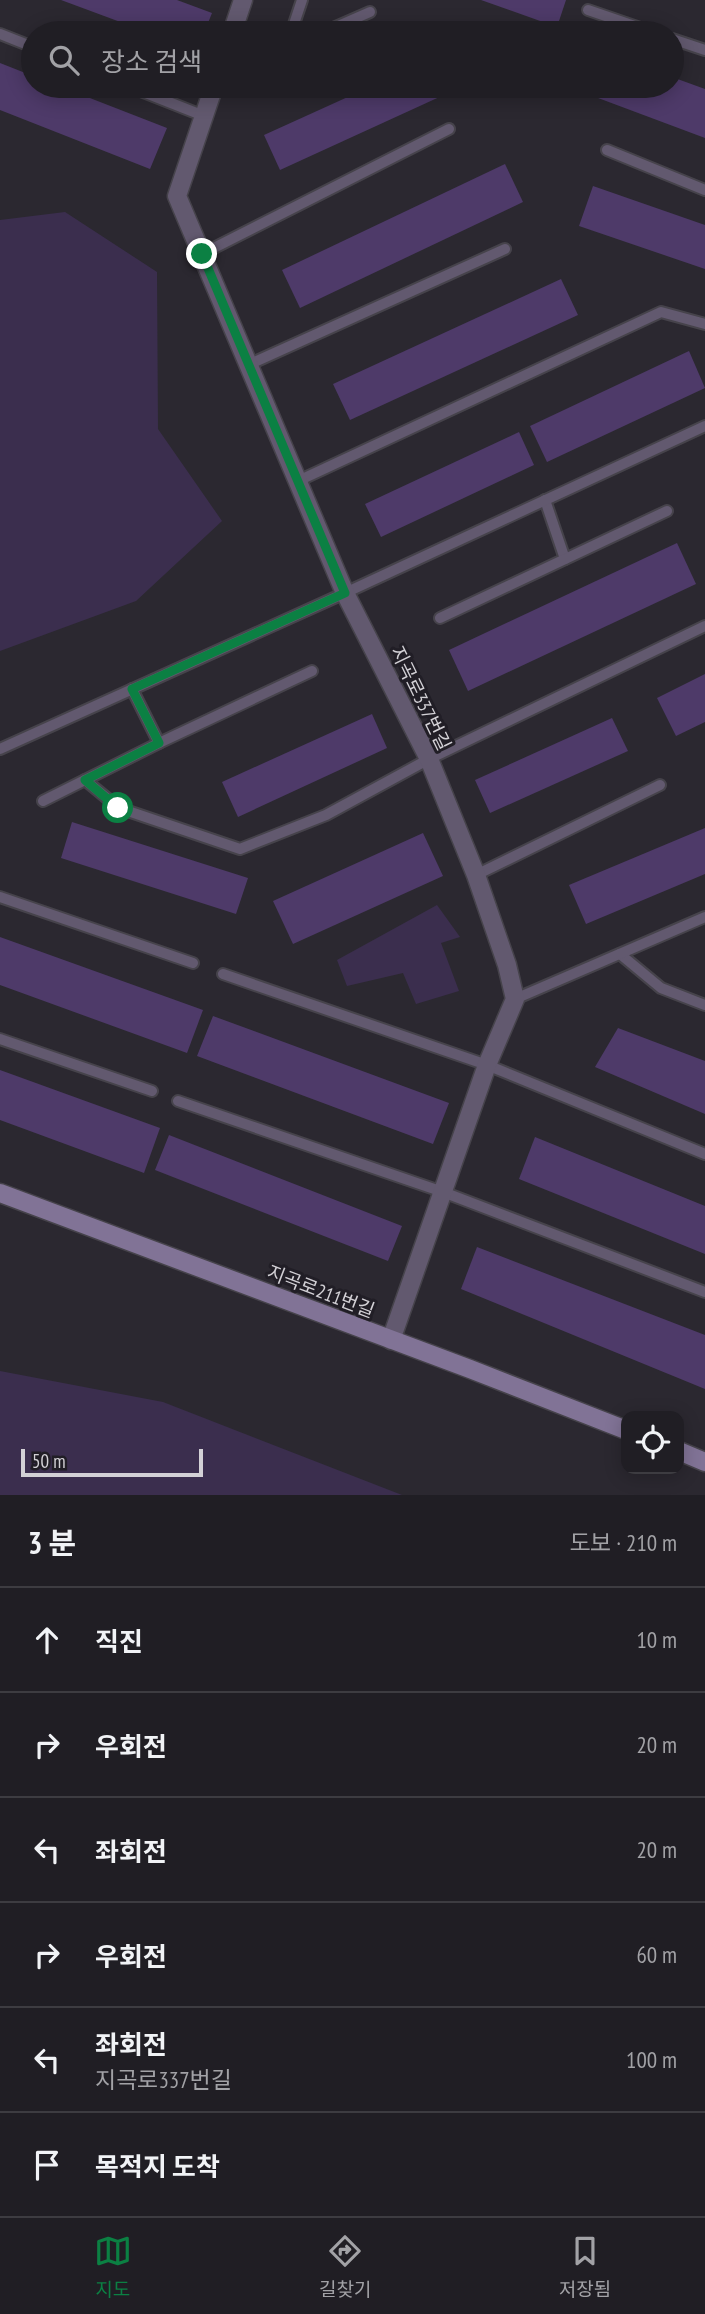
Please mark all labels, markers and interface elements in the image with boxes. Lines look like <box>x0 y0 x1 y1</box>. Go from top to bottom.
search box <box>21 21 684 98</box>
icon: search <box>45 41 83 79</box>
text: 장소 검색 <box>101 45 202 78</box>
route end <box>186 238 217 269</box>
street label: 지곡로337번길 <box>385 642 457 754</box>
route start <box>102 792 133 823</box>
street label: 지곡로211번길 <box>264 1260 378 1322</box>
map controls <box>621 1411 684 1474</box>
button: locate <box>621 1411 684 1474</box>
scale bar <box>21 1446 203 1478</box>
text: 50 m <box>32 1449 66 1473</box>
text: 3 분 <box>28 1523 76 1562</box>
text: 도보 · 210 m <box>569 1528 677 1557</box>
icon: ahead <box>28 1621 66 1659</box>
text: 직진 <box>95 1625 143 1658</box>
text: 10 m <box>636 1625 677 1654</box>
icon: right <box>28 1726 66 1764</box>
text: 우회전 <box>95 1730 167 1763</box>
text: 20 m <box>636 1730 677 1759</box>
icon: left <box>28 1831 66 1869</box>
text: 좌회전 <box>95 1835 167 1868</box>
text: 20 m <box>636 1835 677 1864</box>
icon: right <box>28 1936 66 1974</box>
text: 우회전 <box>95 1940 167 1973</box>
text: 60 m <box>636 1940 677 1969</box>
text: 좌회전 <box>95 2028 167 2061</box>
icon: left <box>28 2041 66 2079</box>
text: 100 m <box>626 2045 677 2074</box>
text: 지곡로337번길 <box>95 2065 232 2094</box>
icon: arrive <box>28 2146 66 2184</box>
text: 목적지 도착 <box>95 2150 220 2183</box>
tab: 지도 <box>94 2232 132 2301</box>
tab: 길찾기 <box>319 2232 371 2301</box>
tab: 저장됨 <box>559 2232 611 2301</box>

